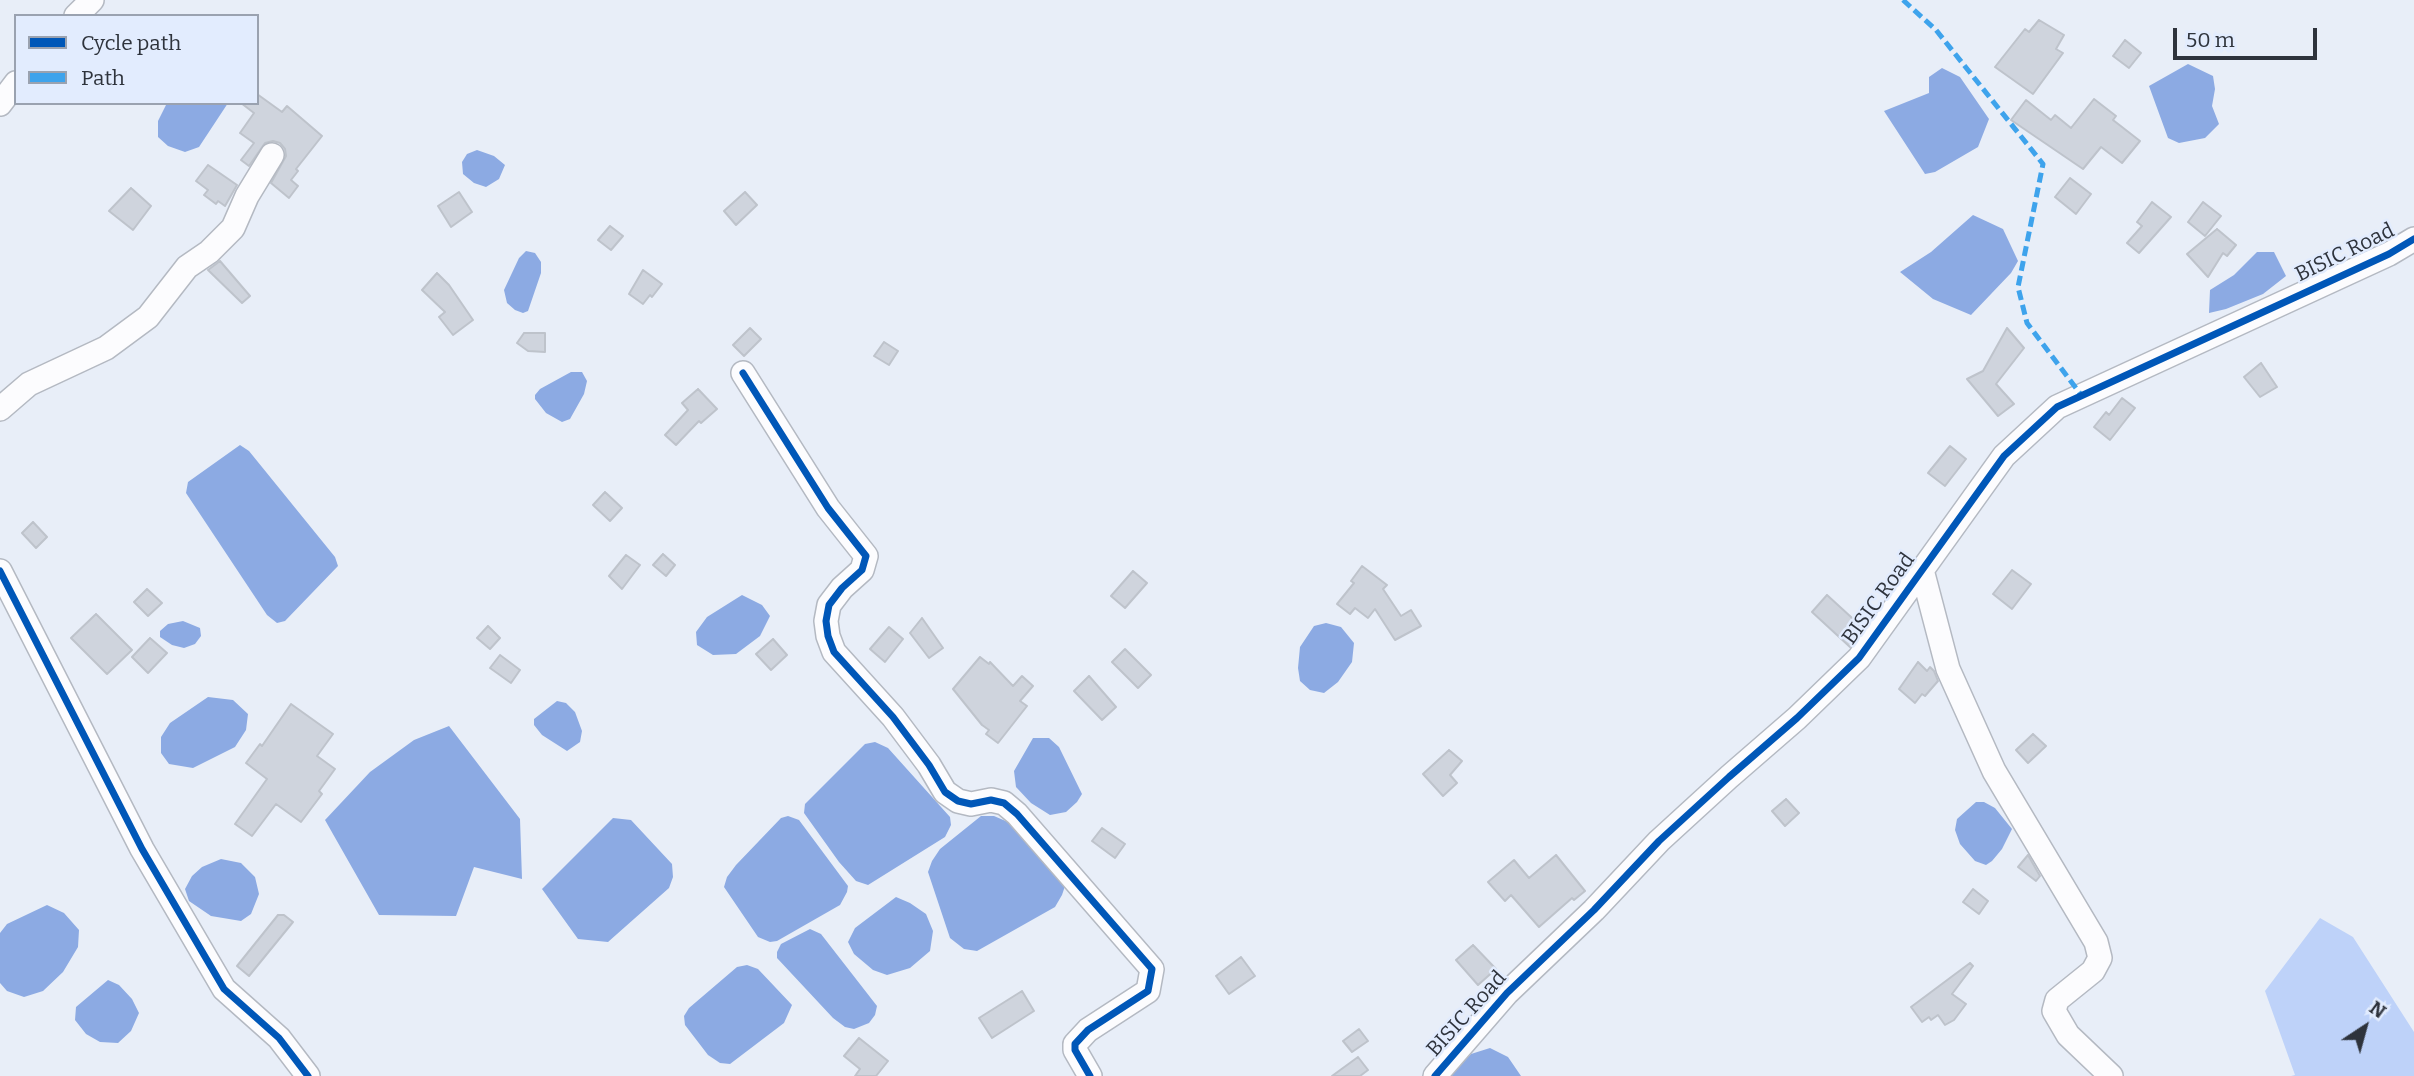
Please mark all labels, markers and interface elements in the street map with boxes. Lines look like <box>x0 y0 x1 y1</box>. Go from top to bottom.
legend <box>14 14 259 105</box>
scale bar <box>2176 14 2320 58</box>
text: 50 m <box>2186 27 2235 53</box>
text: Cycle path <box>81 30 181 56</box>
text: Path <box>81 65 125 91</box>
street label: BISIC Road <box>2291 218 2399 288</box>
street label: BISIC Road <box>1837 548 1921 650</box>
street label: BISIC Road <box>1422 966 1512 1062</box>
north arrow <box>2330 992 2400 1062</box>
text: N <box>2365 996 2390 1023</box>

